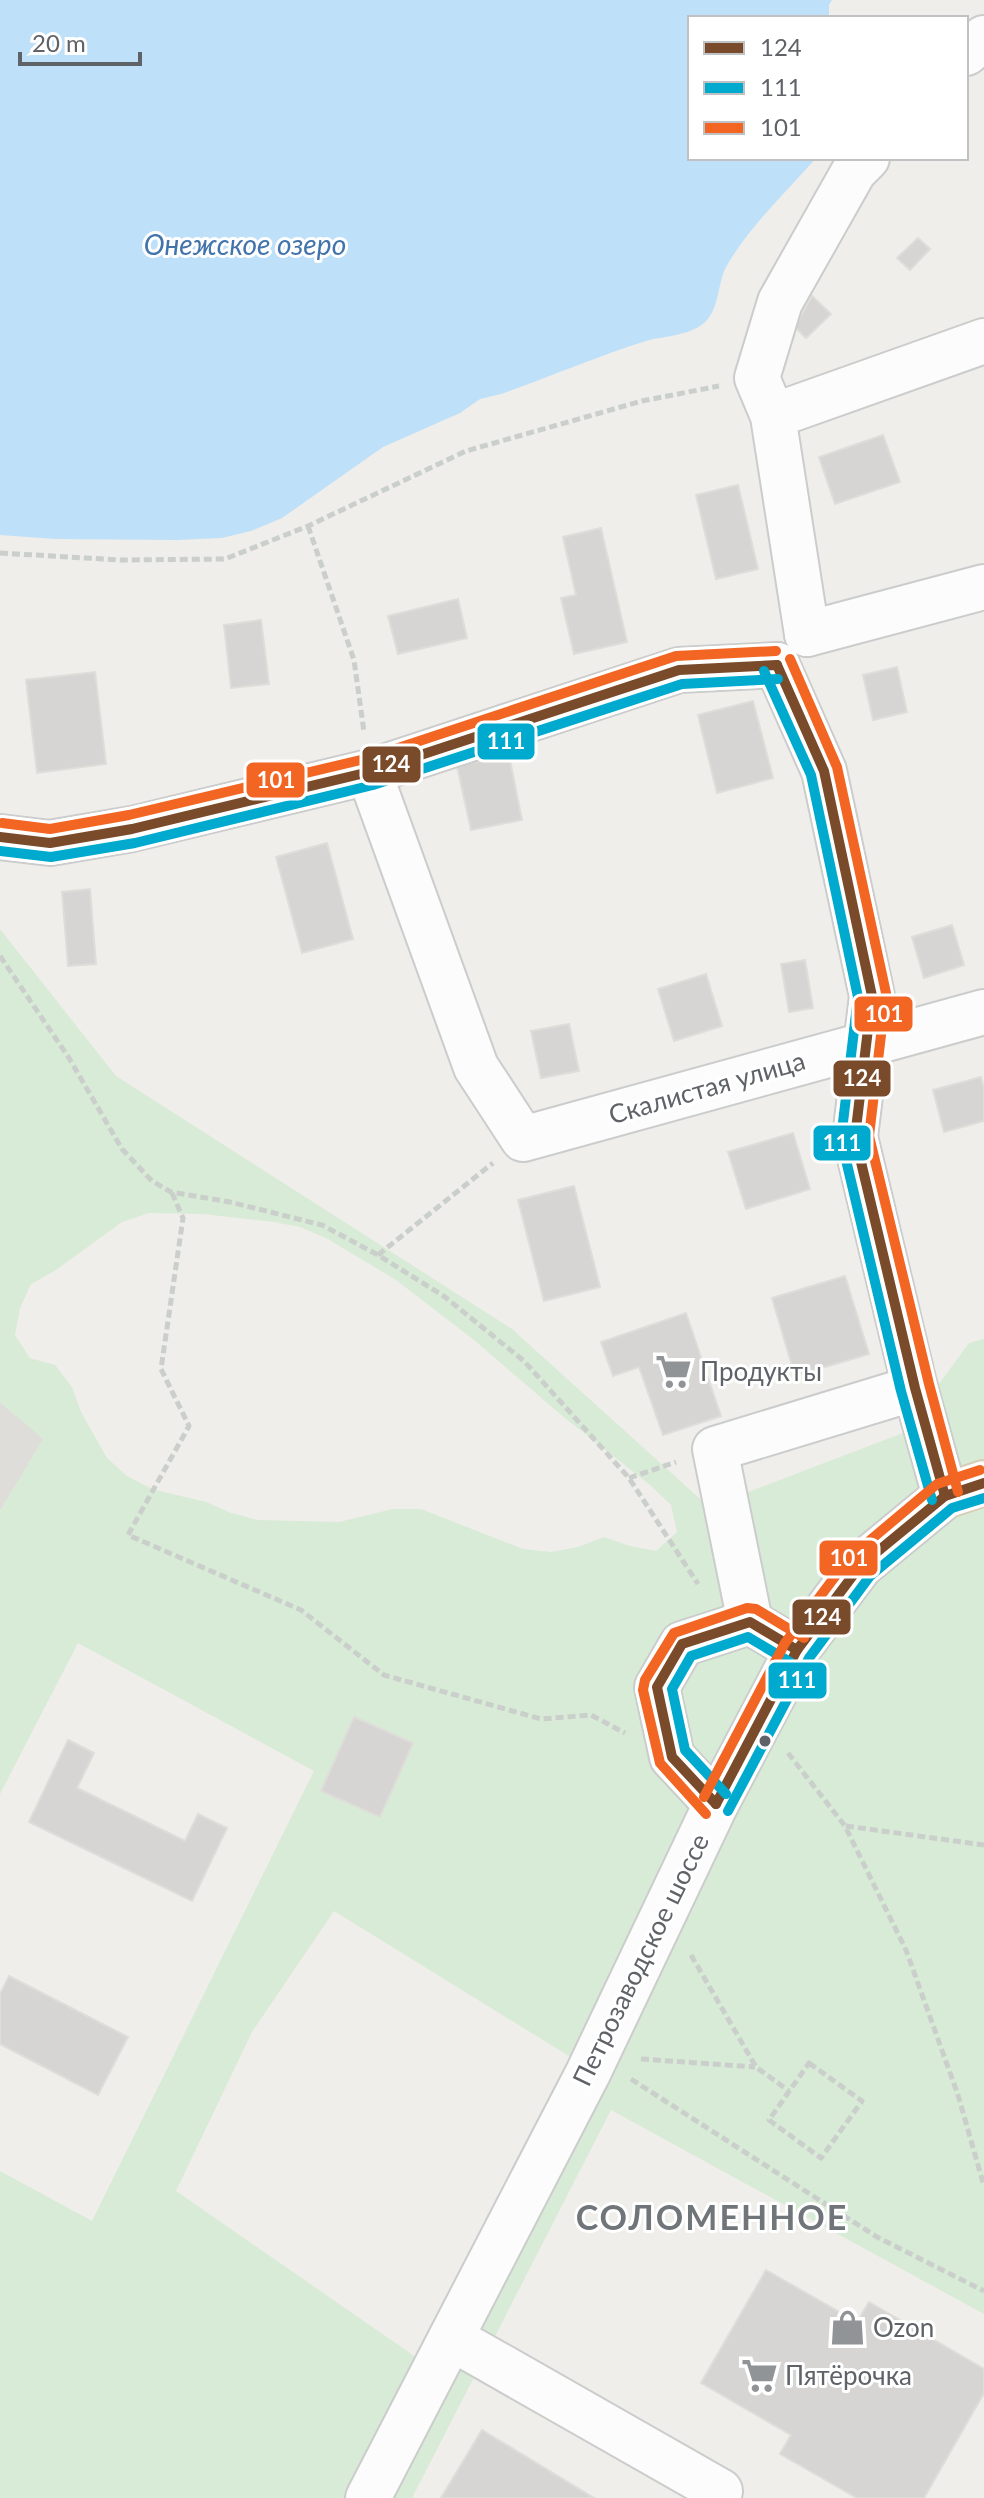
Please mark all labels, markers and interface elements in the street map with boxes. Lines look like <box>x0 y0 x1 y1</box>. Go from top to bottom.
scale bar <box>20 16 140 66</box>
legend <box>688 16 968 160</box>
text: 20 m <box>32 28 86 57</box>
text: 124 <box>760 32 802 61</box>
text: 111 <box>760 72 802 101</box>
text: 101 <box>760 112 802 141</box>
water label: Онежское озеро <box>144 227 346 261</box>
line badge: 111 <box>476 722 536 761</box>
text: 111 <box>487 727 525 754</box>
line badge: 124 <box>361 745 422 784</box>
text: 124 <box>372 750 410 777</box>
line badge: 101 <box>245 761 306 799</box>
text: 101 <box>257 766 295 793</box>
line badge: 101 <box>853 995 914 1033</box>
text: 101 <box>865 1000 903 1027</box>
street label: Скалистая улица <box>605 1044 809 1130</box>
line badge: 124 <box>832 1059 892 1098</box>
text: 124 <box>843 1064 881 1091</box>
line badge: 111 <box>812 1124 872 1162</box>
text: 111 <box>823 1129 861 1156</box>
supermarket icon: Продукты <box>655 1353 693 1391</box>
place label: Продукты <box>700 1355 822 1387</box>
line badge: 101 <box>818 1539 879 1577</box>
text: 101 <box>830 1544 868 1571</box>
line badge: 124 <box>791 1598 852 1636</box>
text: 124 <box>803 1603 841 1630</box>
line badge: 111 <box>767 1661 828 1700</box>
text: 111 <box>778 1666 816 1693</box>
unlabelled marker <box>757 1733 773 1749</box>
street label: Петрозаводское шоссе <box>565 1828 715 2091</box>
district label: СОЛОМЕННОЕ <box>576 2196 848 2237</box>
shop icon: Ozon <box>828 2309 866 2347</box>
place label: Ozon <box>873 2311 934 2343</box>
supermarket icon: Пятёрочка <box>740 2357 778 2395</box>
place label: Пятёрочка <box>785 2359 912 2391</box>

